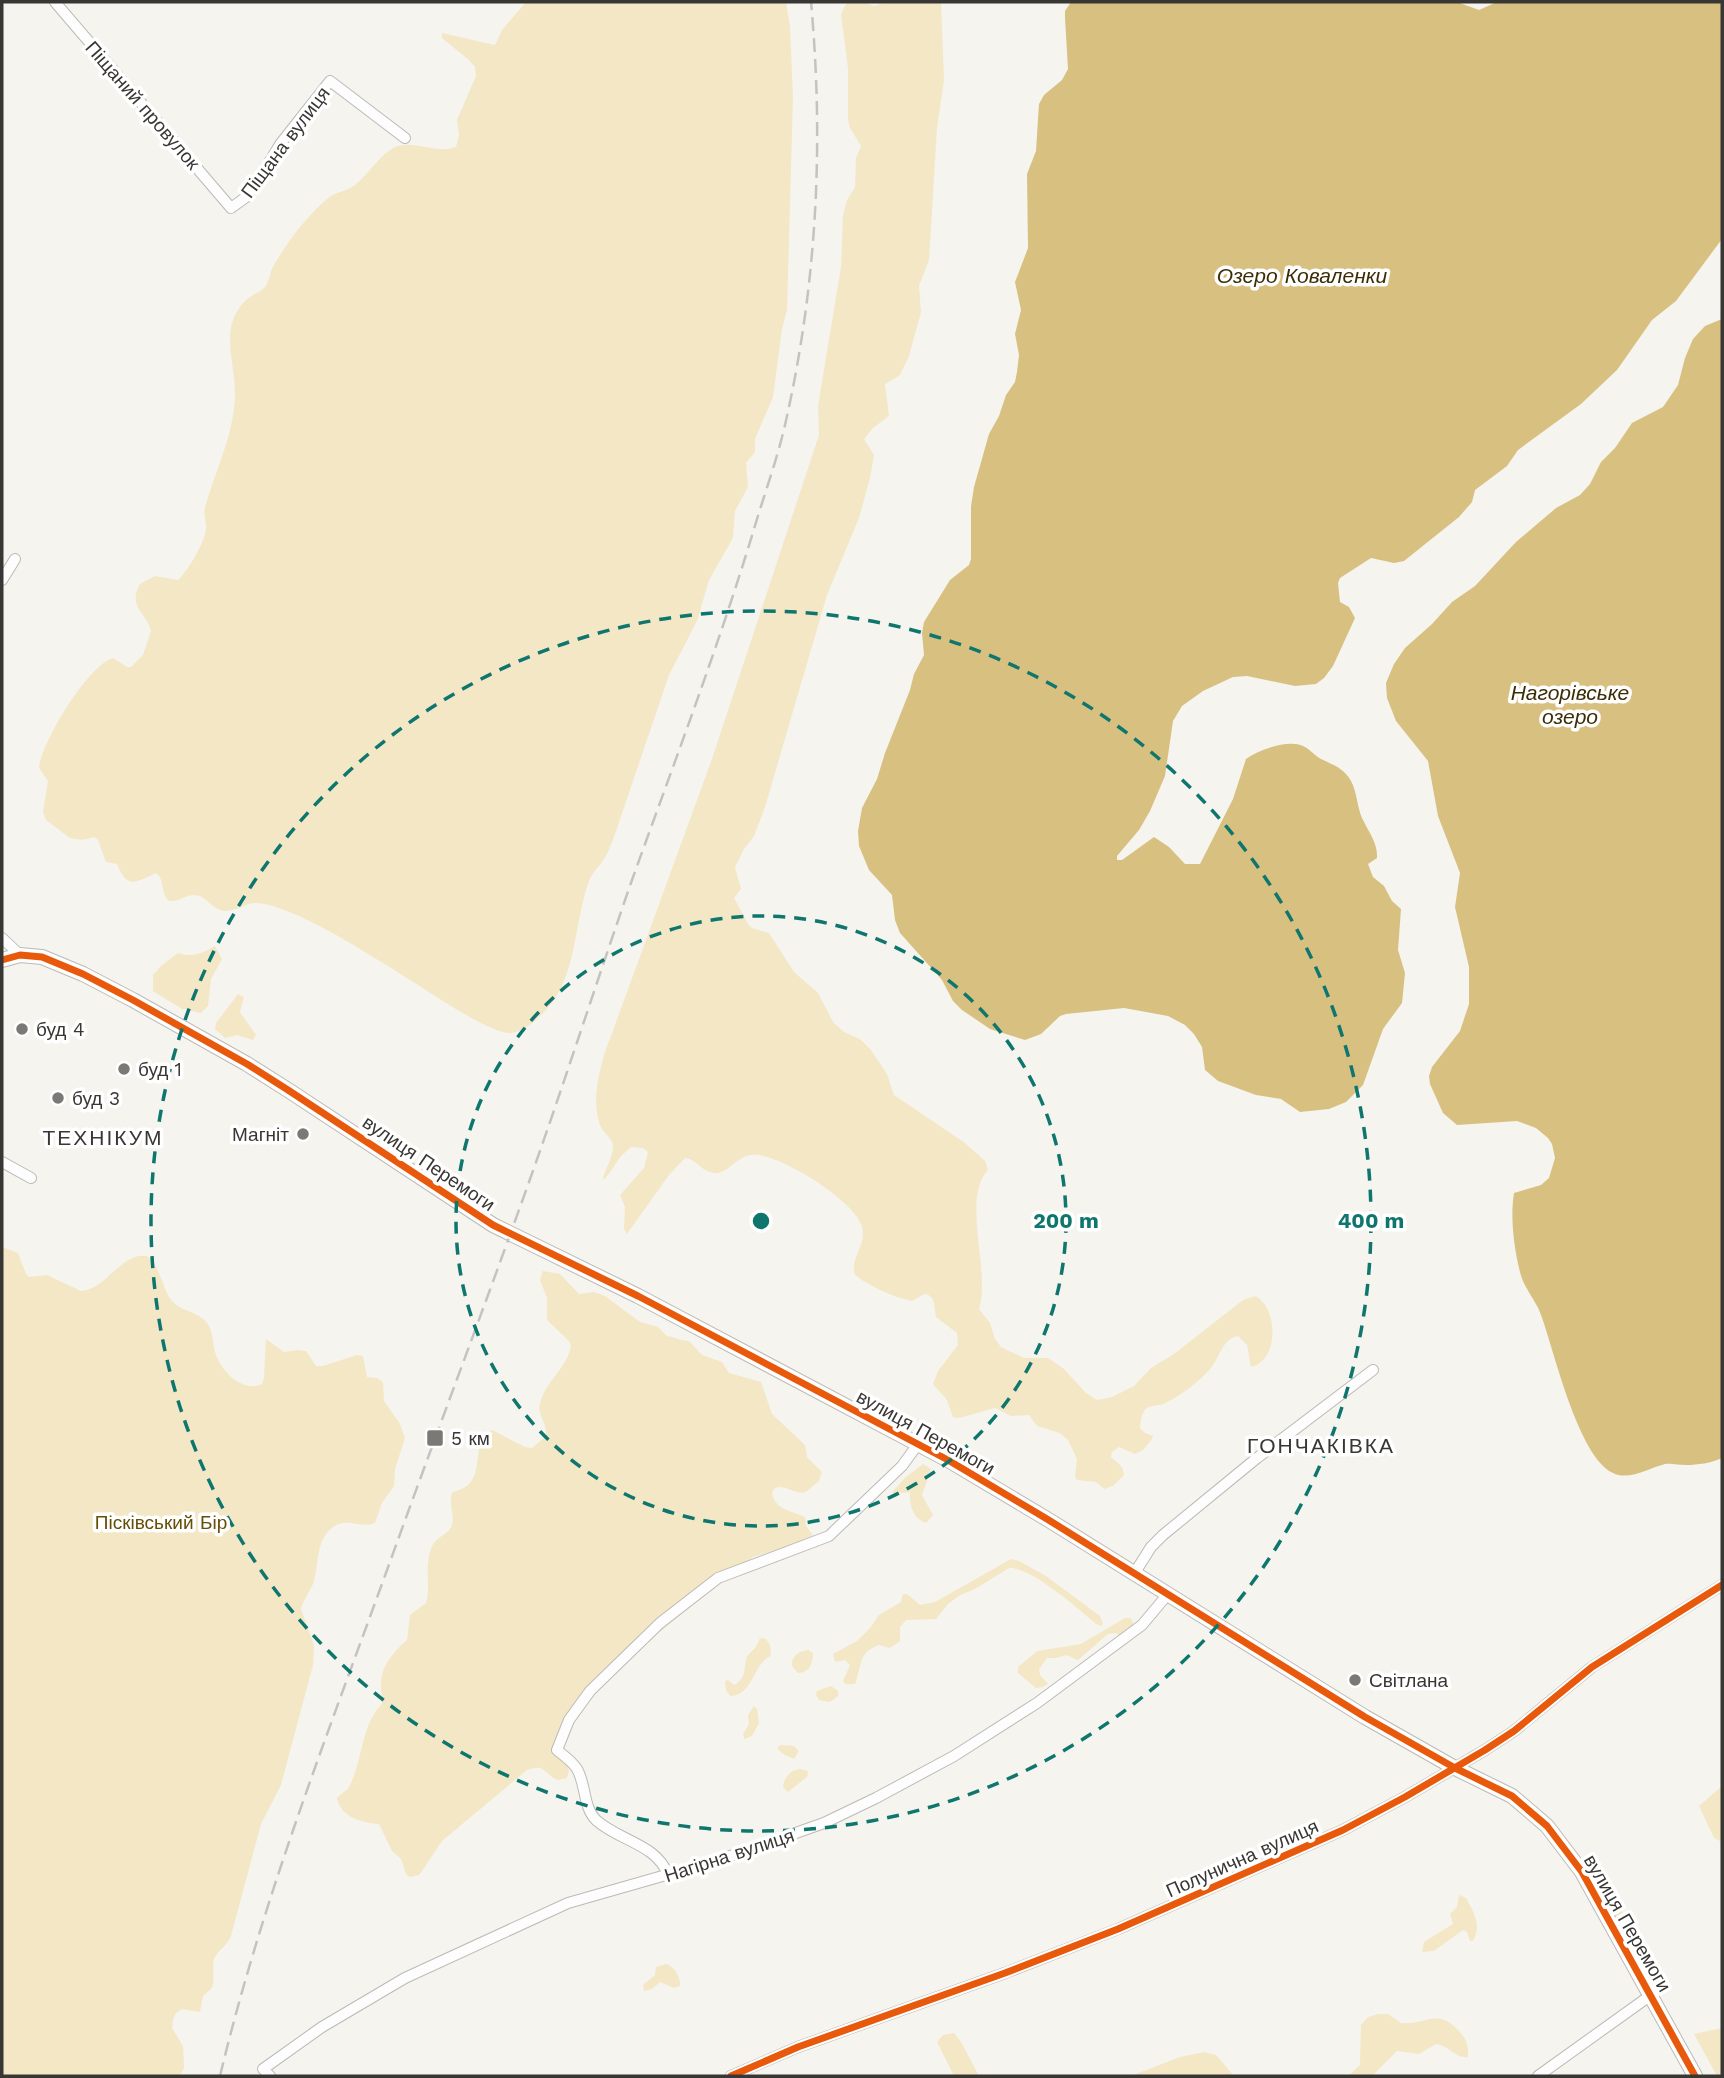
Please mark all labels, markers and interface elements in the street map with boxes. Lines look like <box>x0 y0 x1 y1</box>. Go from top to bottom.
street label: Піщаний провулок <box>81 36 205 175</box>
street label: Піщана вулиця <box>236 82 335 202</box>
water label: Озеро Коваленки <box>1217 263 1388 288</box>
water label: Нагорівське озеро <box>1511 680 1629 729</box>
place label: буд 4 <box>36 1018 85 1041</box>
marker: буд 4 <box>14 1021 30 1037</box>
place label: буд 1 <box>138 1058 182 1081</box>
marker: буд 1 <box>116 1061 132 1077</box>
place label: буд 3 <box>72 1087 120 1110</box>
marker: буд 3 <box>50 1090 66 1106</box>
street label: вулиця Перемоги <box>358 1111 499 1216</box>
place label: Магніт <box>232 1123 289 1146</box>
district label: ТЕХНІКУМ <box>42 1125 164 1150</box>
marker: Магніт <box>295 1126 311 1142</box>
text: 200 m <box>1033 1208 1099 1233</box>
text: 400 m <box>1338 1208 1404 1233</box>
centre of rings <box>749 1209 773 1233</box>
street label: вулиця Перемоги <box>853 1385 999 1480</box>
place label: 5 км <box>451 1427 490 1450</box>
marker: 5 км <box>425 1428 445 1448</box>
district label: ГОНЧАКІВКА <box>1247 1433 1395 1458</box>
park label: Пісківський Бір <box>95 1511 227 1534</box>
place label: Світлана <box>1369 1669 1448 1692</box>
marker: Світлана <box>1347 1672 1363 1688</box>
street label: Полунична вулиця <box>1162 1814 1322 1902</box>
street label: Нагірна вулиця <box>661 1824 797 1887</box>
street label: вулиця Перемоги <box>1579 1851 1676 1996</box>

